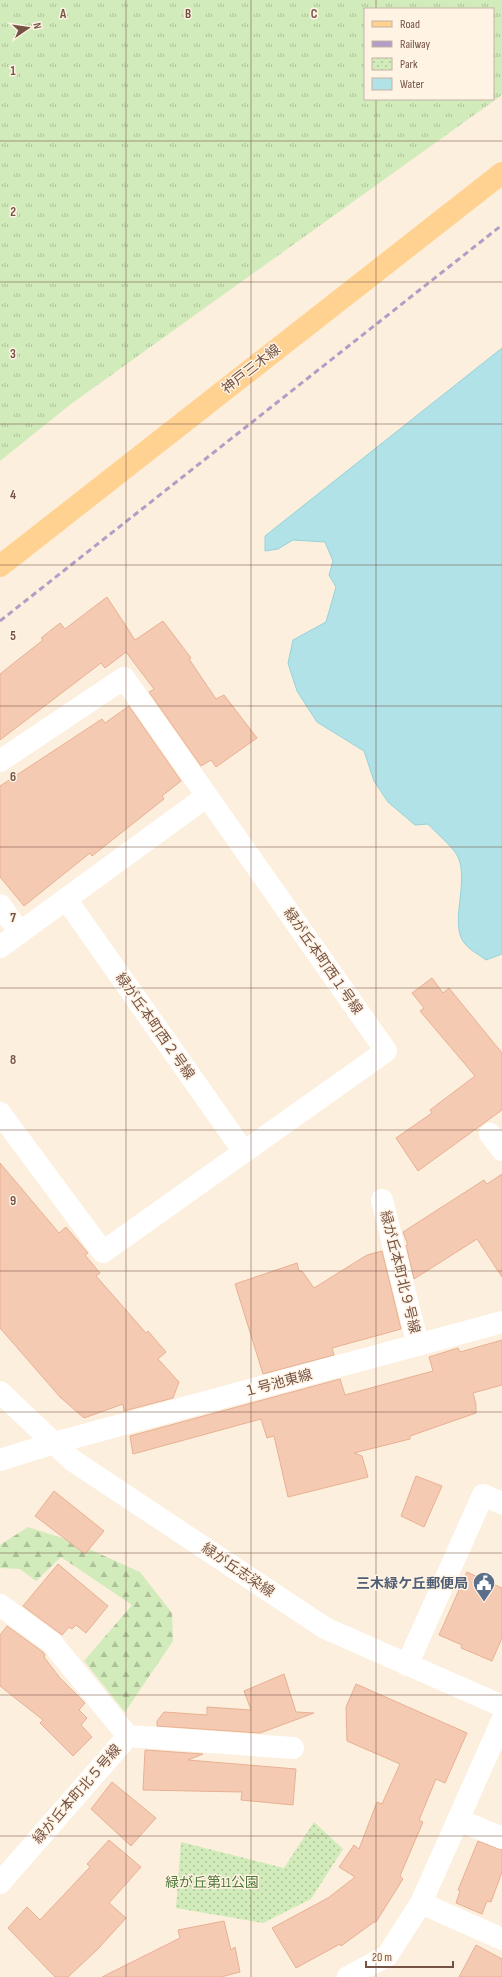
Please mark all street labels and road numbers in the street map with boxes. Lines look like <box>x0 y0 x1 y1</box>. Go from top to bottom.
street label: 神戸三木線 <box>218 341 284 397</box>
street label: 緑が丘本町西１号線 <box>280 905 366 1017</box>
street label: 緑が丘本町西２号線 <box>112 970 198 1082</box>
street label: 緑が丘本町北９号線 <box>377 1209 423 1335</box>
street label: １号池東線 <box>242 1366 314 1400</box>
street label: 緑が丘志染線 <box>198 1539 278 1601</box>
street label: 緑が丘本町北５号線 <box>29 1741 125 1847</box>

